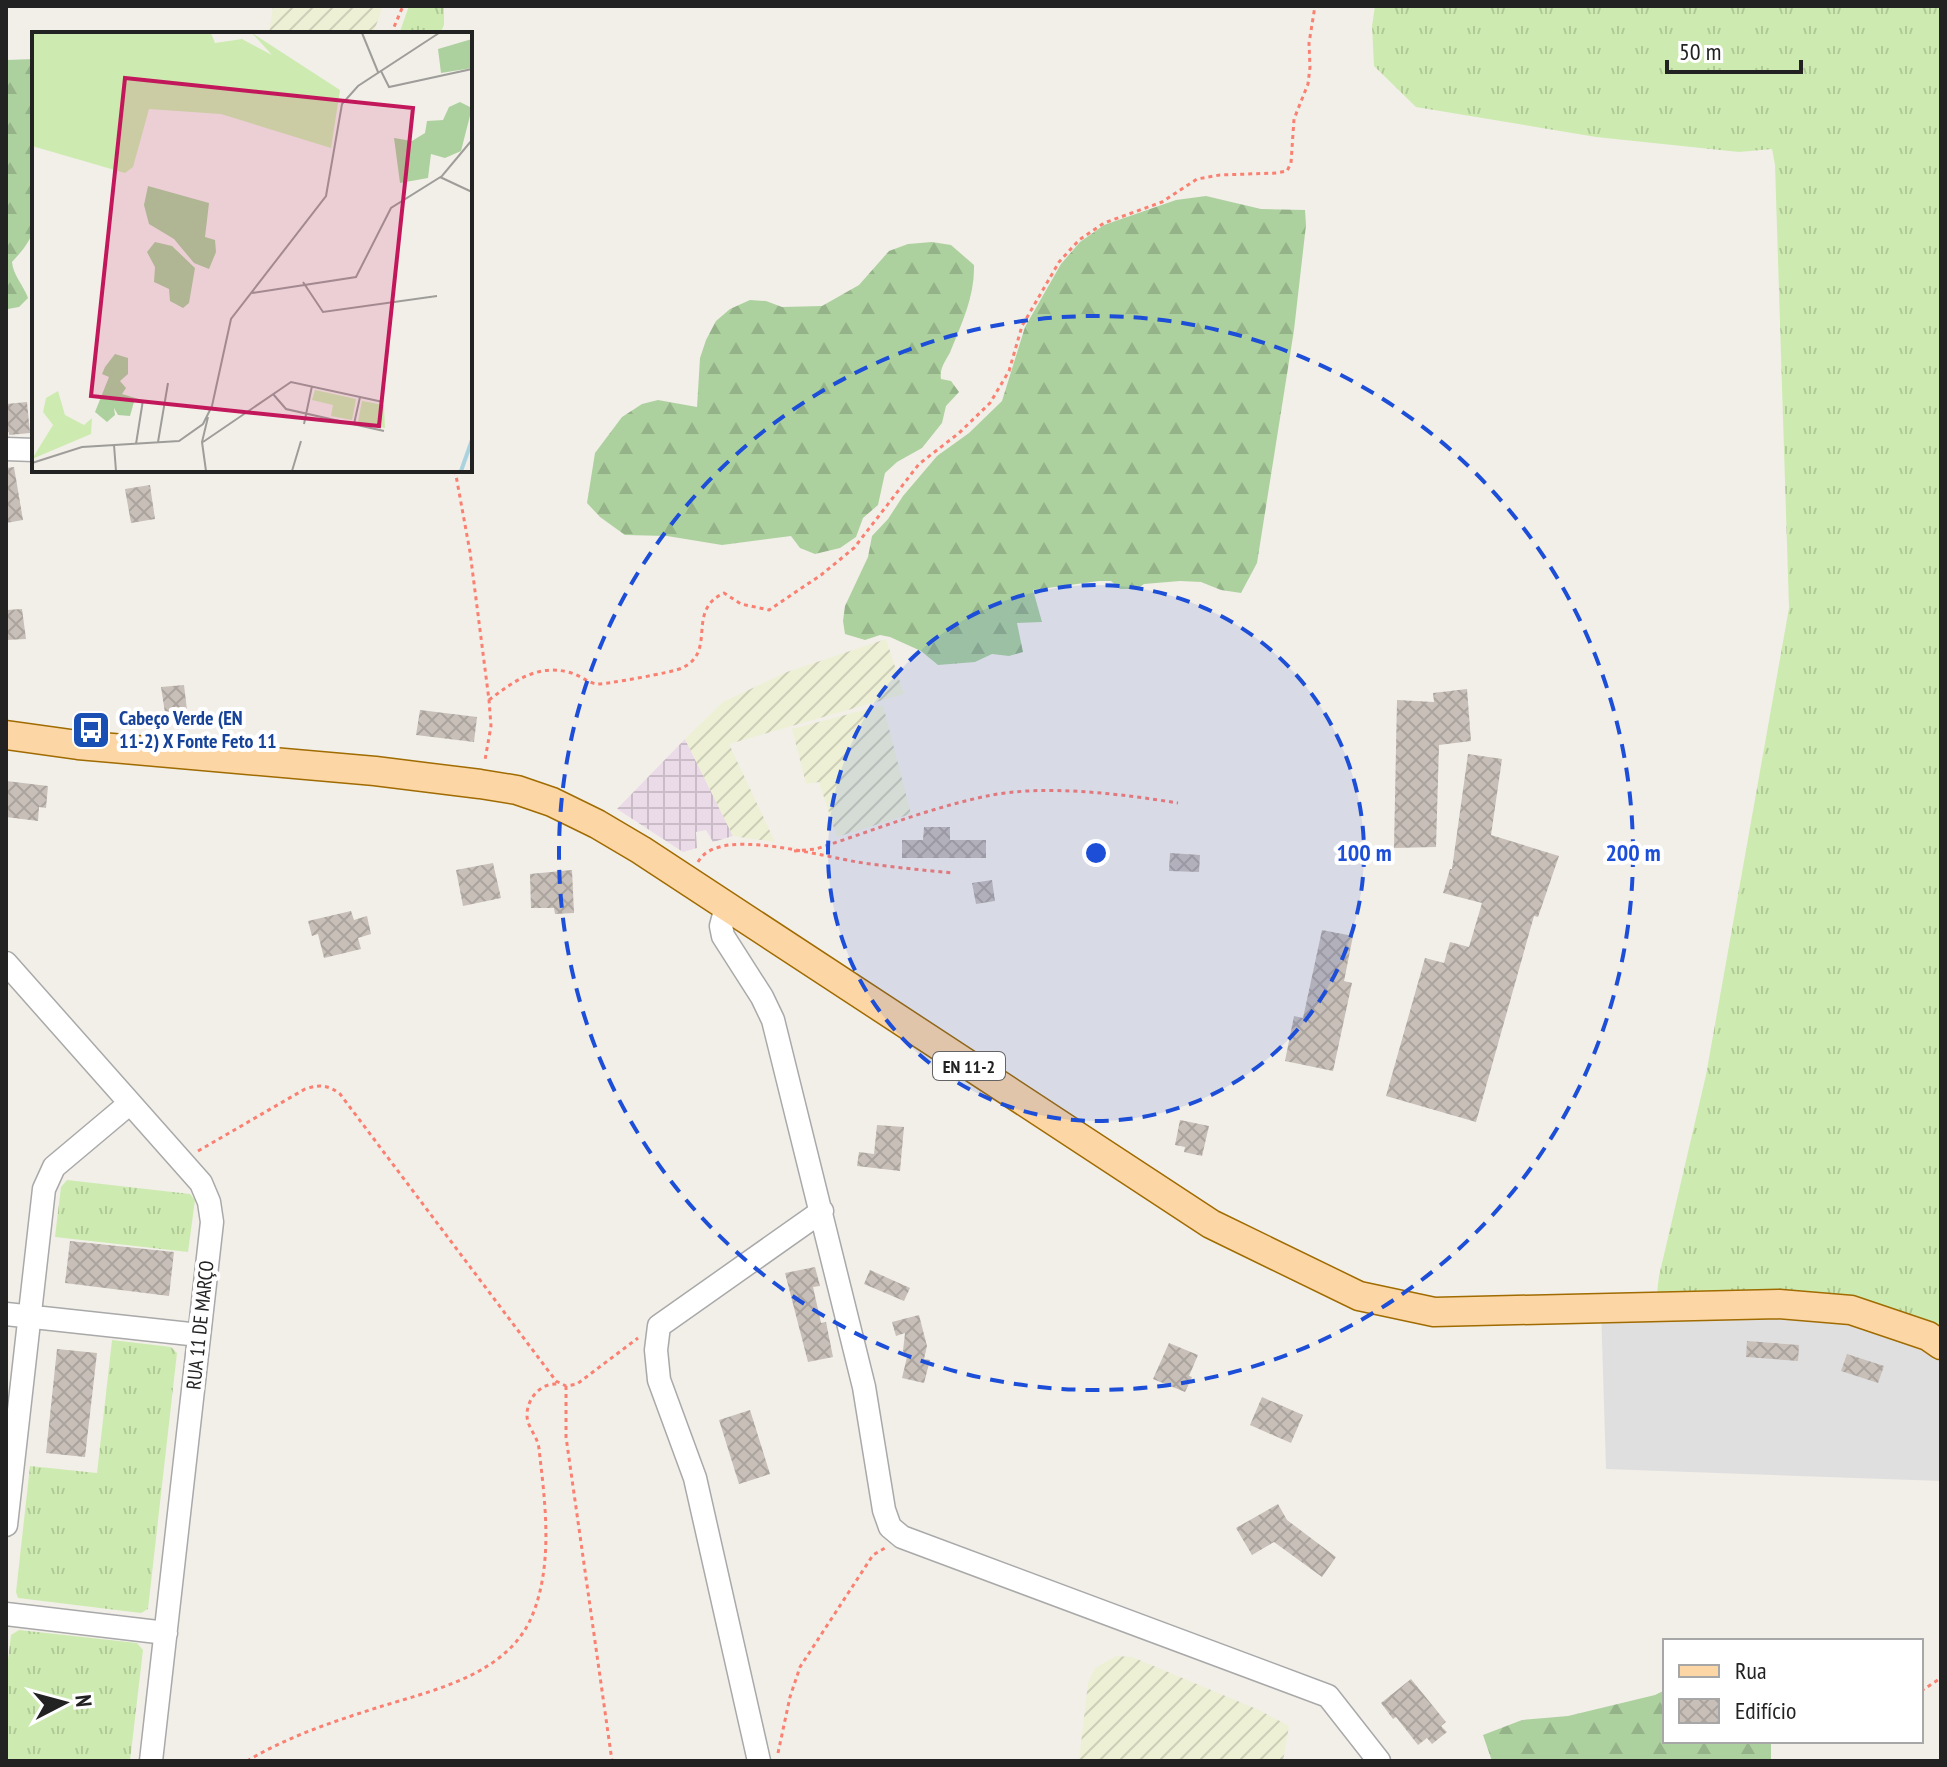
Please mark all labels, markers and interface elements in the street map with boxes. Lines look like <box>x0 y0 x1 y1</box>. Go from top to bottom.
scale bar <box>1667 24 1801 74</box>
inset map <box>32 32 472 472</box>
text: 50 m <box>1679 36 1721 67</box>
place label: Cabeço Verde (EN 11-2) X Fonte Feto 11 <box>119 705 277 754</box>
bus stop icon: Cabeço Verde (EN 11-2) X Fonte Feto 11 <box>70 709 112 751</box>
text: 100 m <box>1336 837 1392 868</box>
text: 200 m <box>1605 837 1661 868</box>
centre of rings <box>1082 839 1110 867</box>
road number: EN 11-2 <box>933 1052 1005 1080</box>
street label: RUA 11 DE MARÇO <box>180 1259 220 1391</box>
legend <box>1663 1639 1923 1743</box>
text: Rua <box>1735 1655 1767 1686</box>
north arrow <box>24 1663 104 1743</box>
text: N <box>69 1694 98 1708</box>
text: Edifício <box>1735 1695 1796 1726</box>

